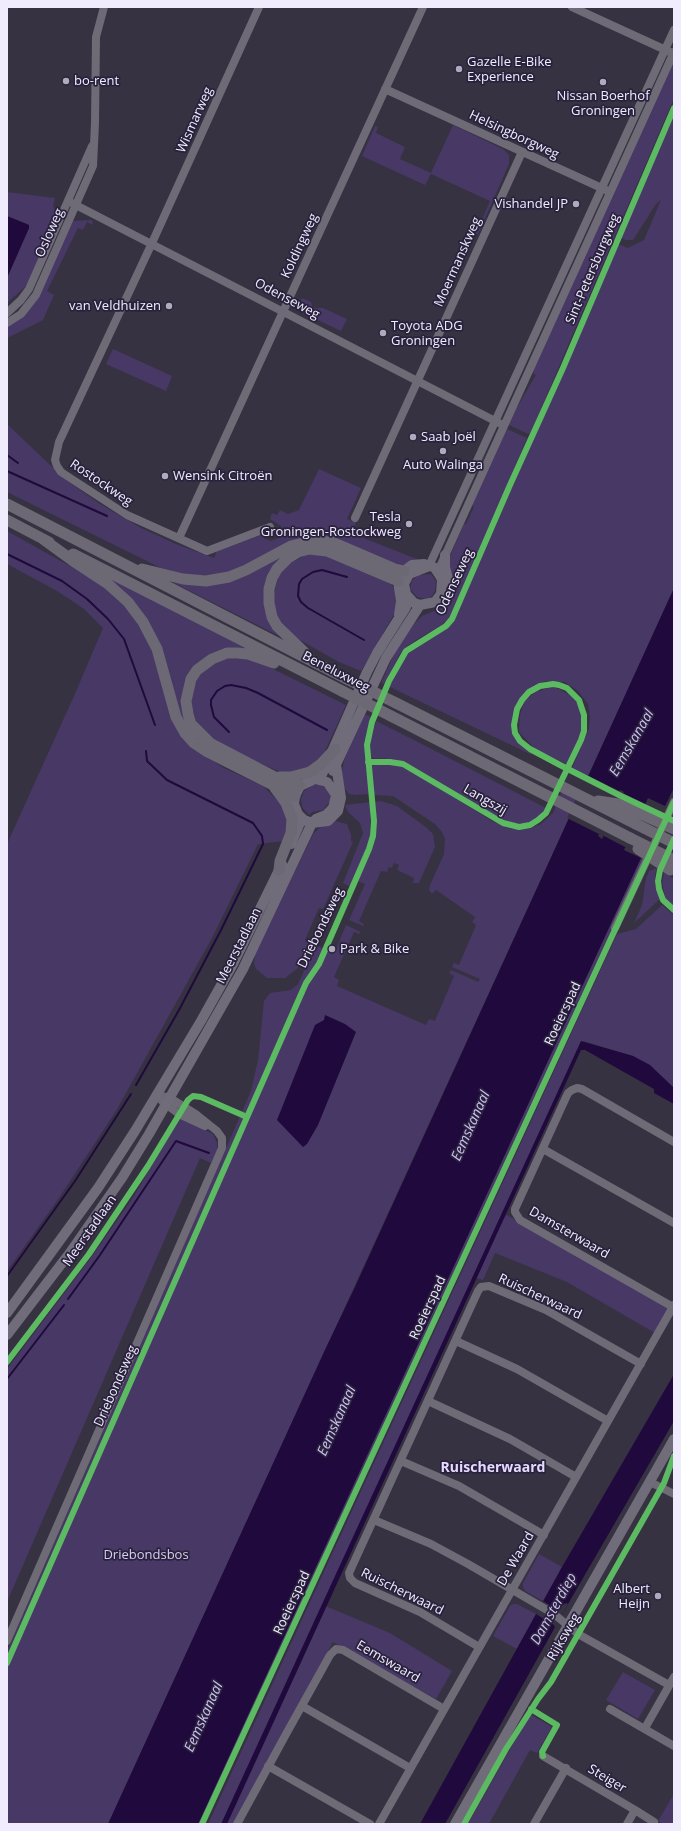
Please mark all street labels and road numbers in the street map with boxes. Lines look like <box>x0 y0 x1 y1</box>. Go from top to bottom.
street label: Wismarweg <box>174 85 216 155</box>
street label: Helsingborgweg <box>467 107 561 163</box>
street label: Osloweg <box>32 206 68 260</box>
street label: Koldingweg <box>278 211 322 281</box>
street label: Sint-Petersburgweg <box>563 211 623 327</box>
street label: Moermanskweg <box>431 215 485 309</box>
street label: Odenseweg <box>252 275 322 323</box>
street label: Rostockweg <box>67 456 135 510</box>
street label: Odenseweg <box>433 546 477 618</box>
street label: Beneluxweg <box>300 648 372 696</box>
street label: Langszij <box>460 781 510 819</box>
street label: Driebondsweg <box>295 885 347 971</box>
street label: Meerstadlaan <box>213 905 265 987</box>
street label: Roeierspad <box>541 980 585 1048</box>
street label: Meerstadlaan <box>60 1192 120 1270</box>
street label: Damsterwaard <box>526 1204 612 1262</box>
street label: Ruischerwaard <box>496 1271 584 1323</box>
street label: Roeierspad <box>406 1274 450 1342</box>
street label: Driebondsweg <box>91 1343 141 1429</box>
street label: De Waard <box>494 1529 538 1589</box>
street label: Ruischerwaard <box>358 1565 446 1619</box>
street label: Roeierspad <box>270 1569 314 1637</box>
street label: Rijksweg <box>544 1611 584 1663</box>
street label: Eemswaard <box>354 1638 422 1686</box>
street label: Steiger <box>585 1761 629 1797</box>

